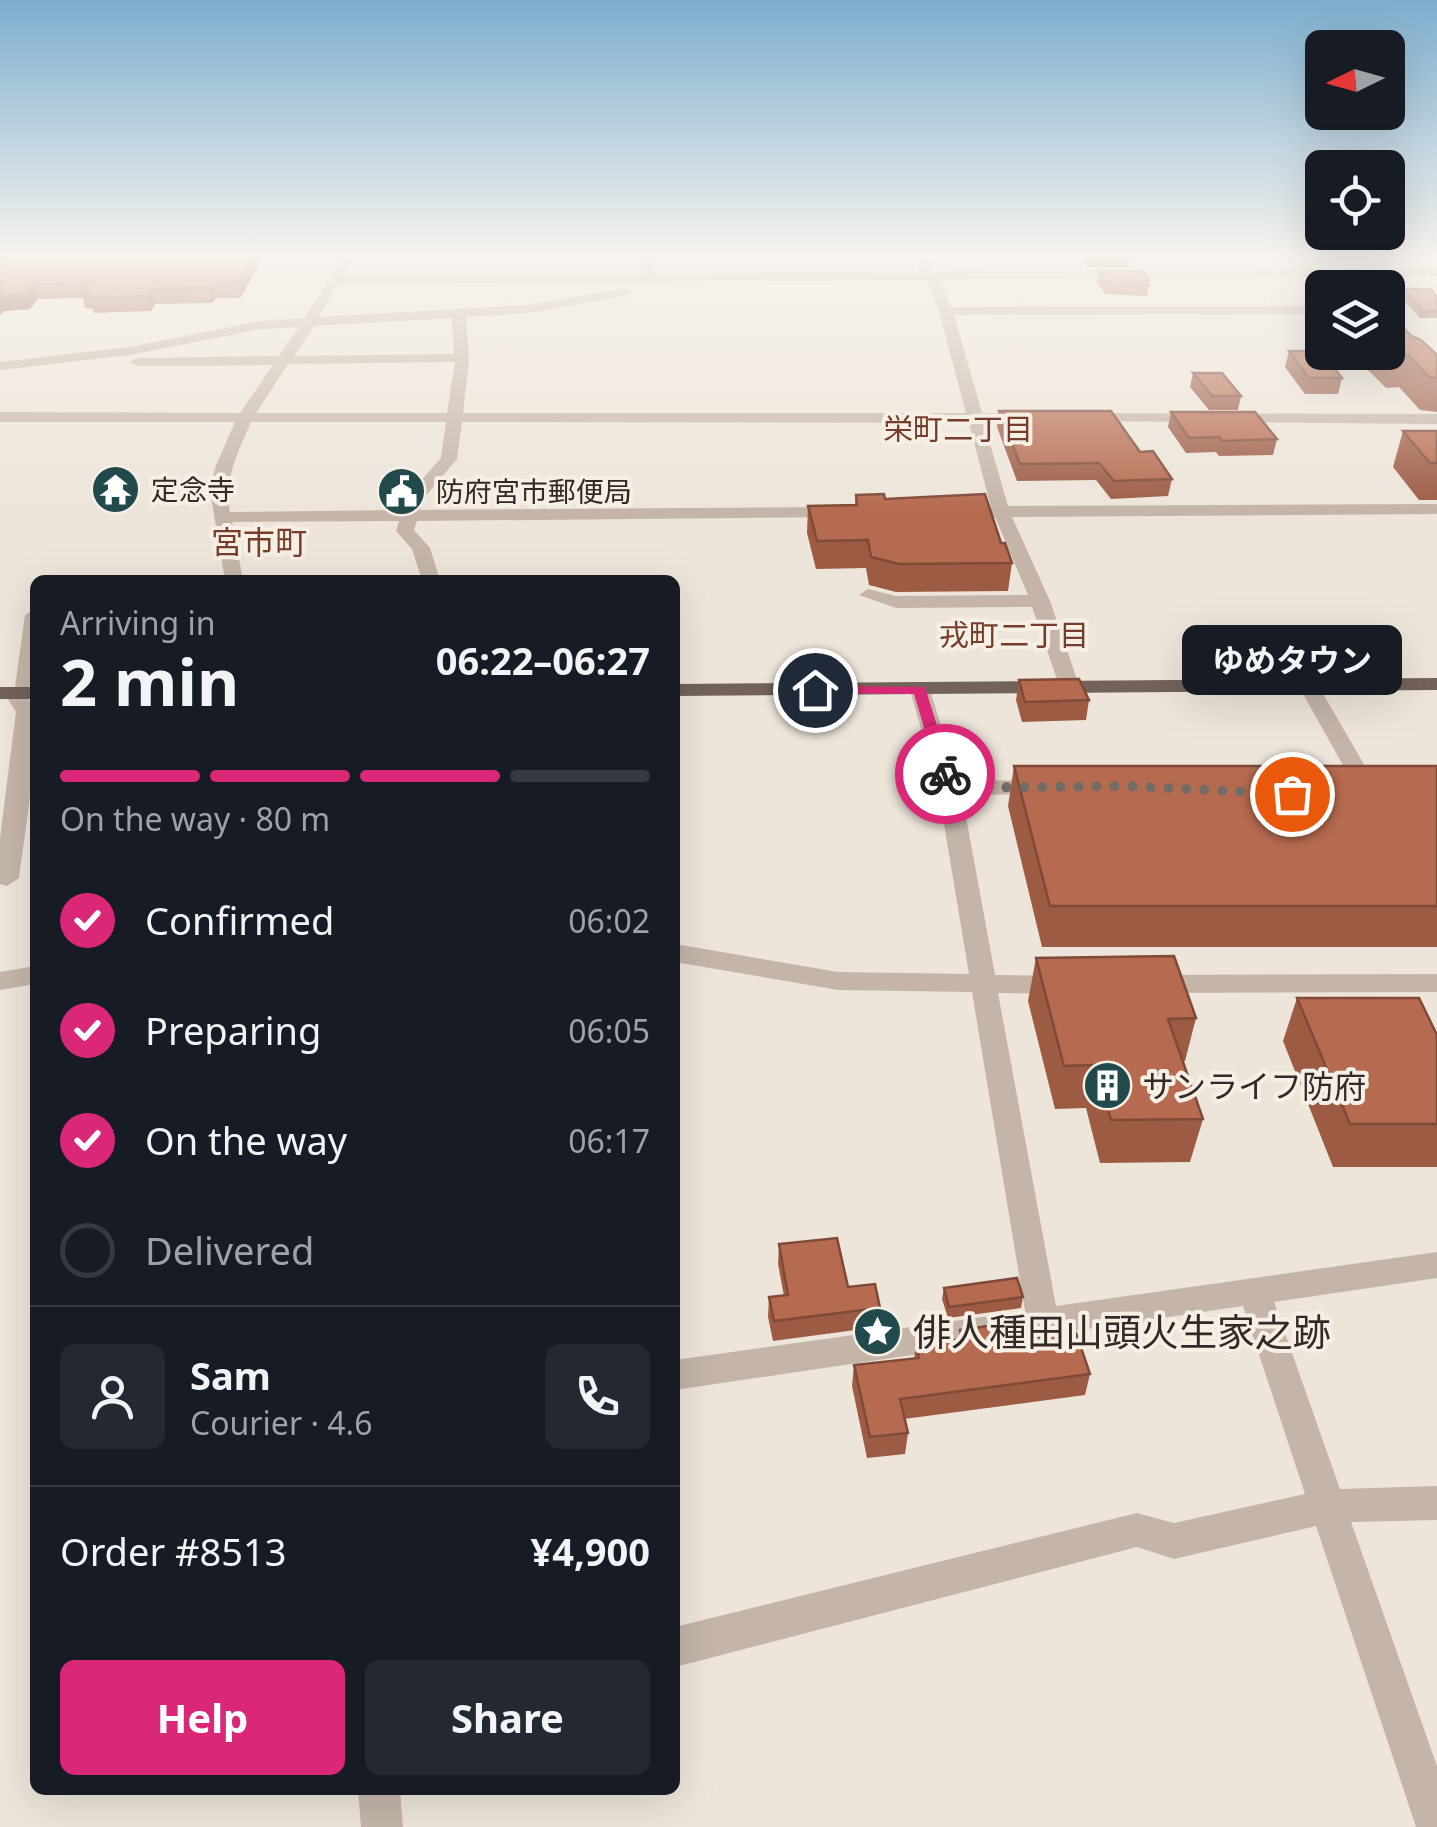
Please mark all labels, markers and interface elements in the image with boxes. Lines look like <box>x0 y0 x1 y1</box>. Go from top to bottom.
north arrow <box>1305 30 1405 130</box>
map controls <box>1305 30 1405 370</box>
button: locate <box>1305 150 1405 250</box>
button: layers <box>1305 270 1405 370</box>
district label: 栄町二丁目 <box>883 408 1033 449</box>
temple icon: 定念寺 <box>90 463 142 515</box>
public building icon: 防府宮市郵便局 <box>375 465 427 517</box>
place label: 定念寺 <box>151 470 235 508</box>
place label: 防府宮市郵便局 <box>436 472 632 510</box>
district label: 宮市町 <box>211 520 307 563</box>
text: Arriving in <box>60 601 215 644</box>
district label: 戎町二丁目 <box>939 614 1089 655</box>
callout: ゆめタウン <box>1182 624 1402 694</box>
text: 06:22–06:27 <box>436 634 650 686</box>
text: 2 min <box>60 637 239 725</box>
text: ゆめタウン <box>1212 638 1372 681</box>
pin <box>773 648 858 733</box>
icon: home <box>788 663 843 718</box>
courier <box>895 724 995 824</box>
icon: bike <box>918 747 973 802</box>
pin <box>1250 752 1335 837</box>
icon: bag <box>1265 767 1320 822</box>
text: On the way · 80 m <box>60 797 330 840</box>
icon: check <box>60 893 115 948</box>
text: Confirmed <box>145 894 334 946</box>
text: 06:02 <box>568 899 650 942</box>
icon: check <box>60 1003 115 1058</box>
text: Preparing <box>145 1004 321 1056</box>
text: 06:05 <box>568 1009 650 1052</box>
building icon: サンライフ防府 <box>1081 1059 1133 1111</box>
place label: サンライフ防府 <box>1142 1064 1366 1107</box>
icon: check <box>60 1113 115 1168</box>
text: On the way <box>145 1114 347 1166</box>
text: 06:17 <box>568 1119 650 1162</box>
text: Delivered <box>145 1224 314 1276</box>
place icon: 俳人種田山頭火生家之跡 <box>852 1305 904 1357</box>
place label: 俳人種田山頭火生家之跡 <box>913 1305 1331 1357</box>
button: person <box>60 1344 165 1449</box>
button: phone <box>545 1344 650 1449</box>
text: Sam <box>190 1349 271 1401</box>
text: Courier · 4.6 <box>190 1401 373 1444</box>
text: Order #8513 <box>60 1525 286 1577</box>
text: ¥4,900 <box>530 1525 650 1577</box>
button: Help <box>60 1660 345 1775</box>
button: Share <box>365 1660 650 1775</box>

